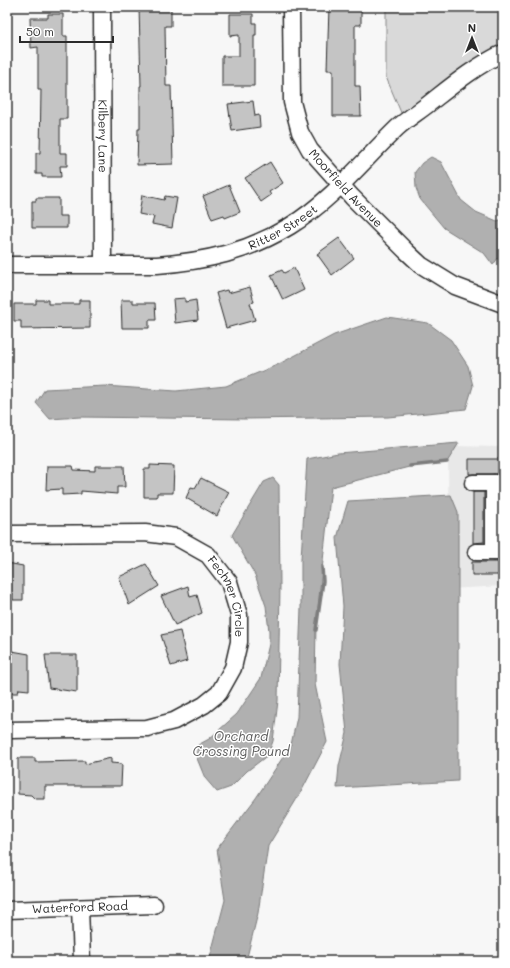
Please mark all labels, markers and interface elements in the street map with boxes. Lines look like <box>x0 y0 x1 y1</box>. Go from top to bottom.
scale bar <box>20 18 113 44</box>
north arrow <box>452 18 492 58</box>
text: N <box>468 20 476 35</box>
text: 50 m <box>26 23 54 39</box>
street label: Kilbery Lane <box>95 99 112 173</box>
street label: Moorfield Avenue <box>306 145 387 230</box>
street label: Ritter Street <box>246 201 320 253</box>
street label: Fechner Circle <box>204 552 248 637</box>
water label: Orchard Crossing Pound <box>192 727 290 759</box>
street label: Waterford Road <box>32 897 129 916</box>

